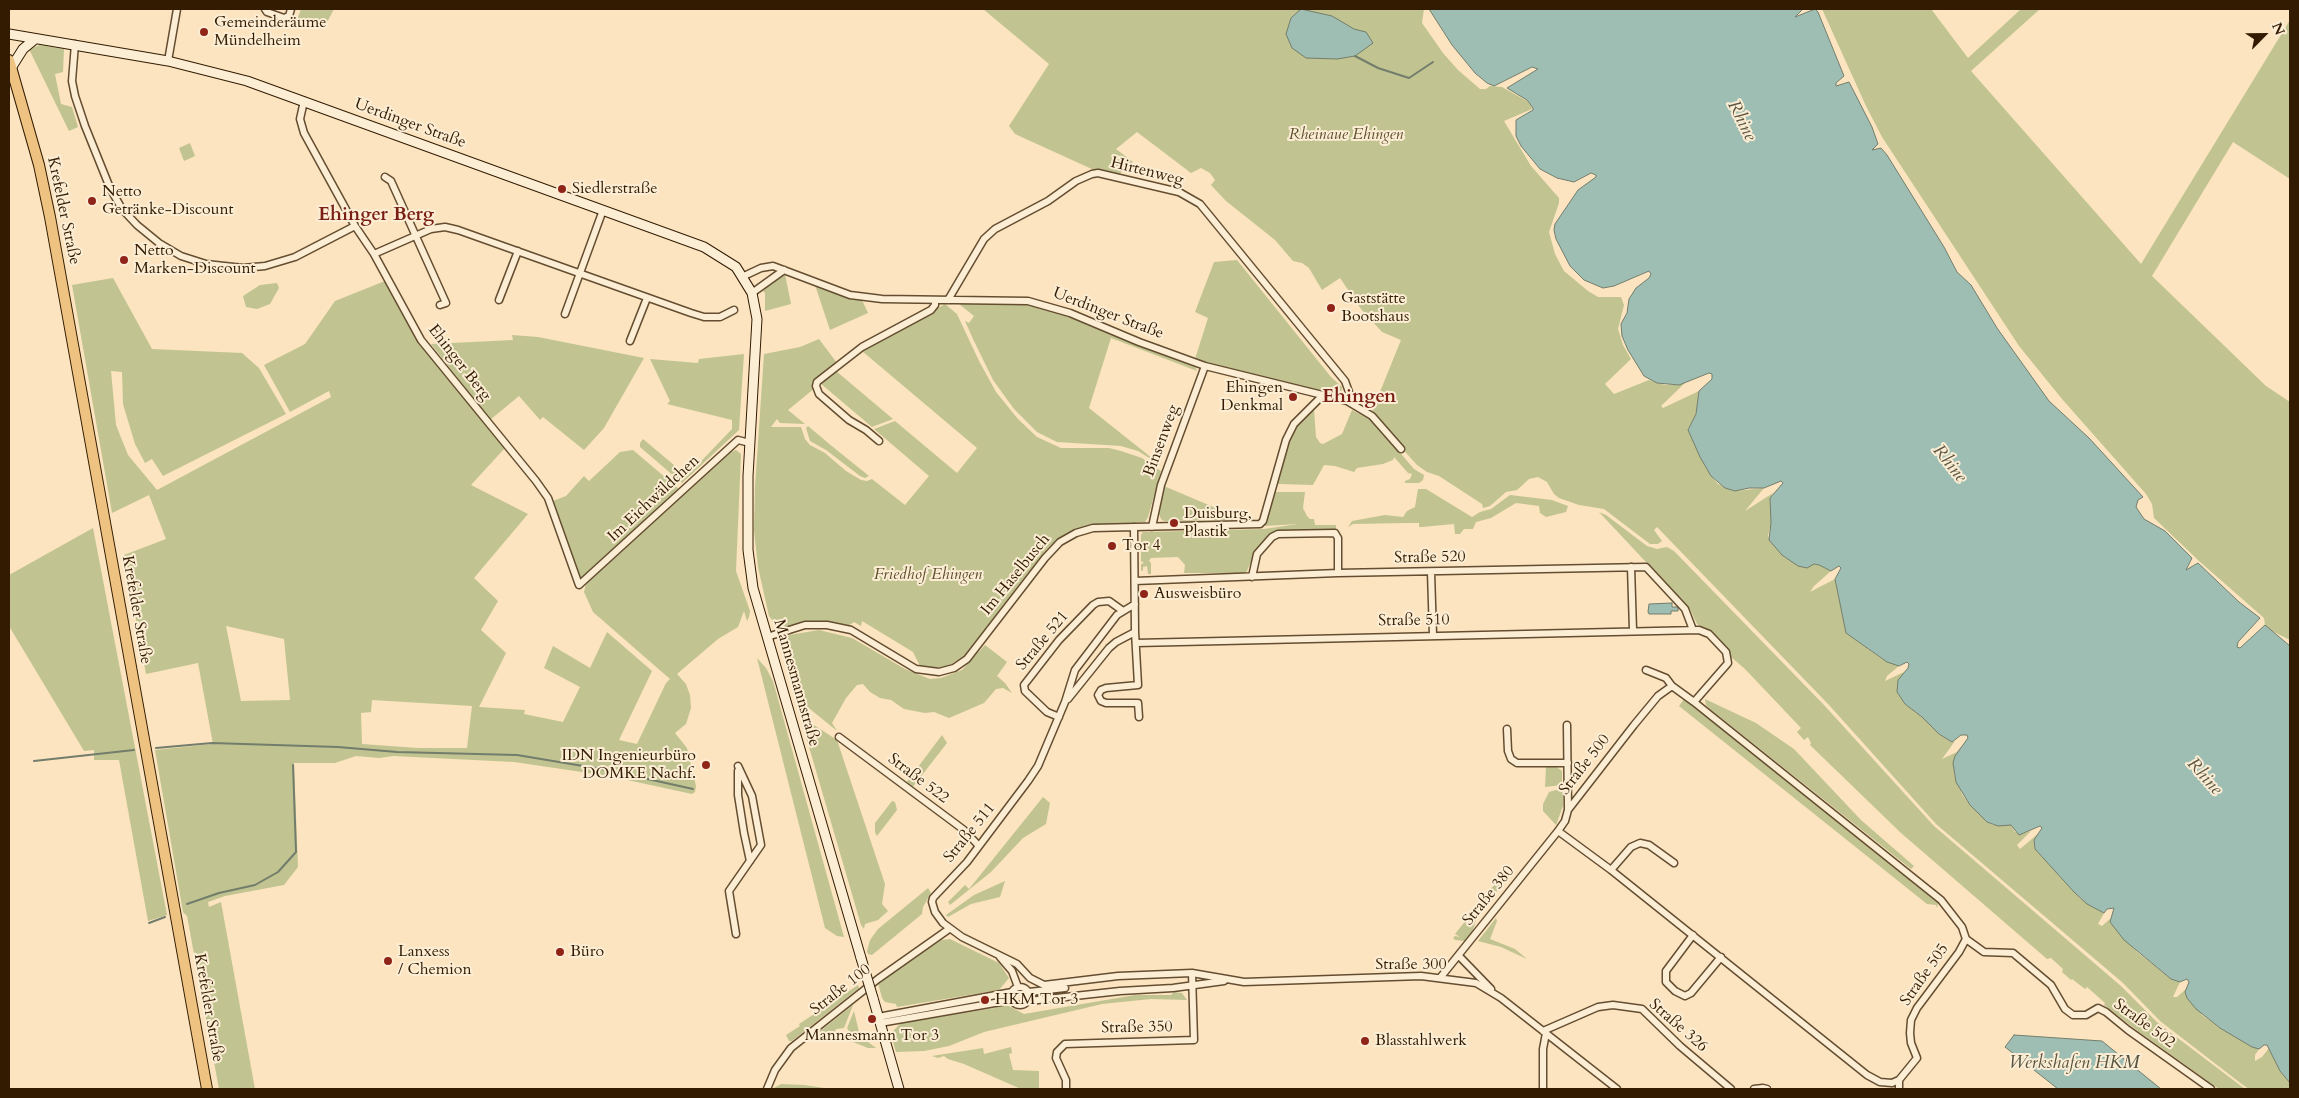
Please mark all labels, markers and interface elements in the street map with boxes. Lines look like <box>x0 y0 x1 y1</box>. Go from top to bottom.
north arrow <box>2239 10 2289 60</box>
place label: Gemeinderäume Mündelheim <box>214 13 327 51</box>
text: N <box>2267 20 2289 38</box>
marker: Gemeinderäume Mündelheim <box>198 26 210 38</box>
street label: Uerdinger Straße <box>352 95 468 153</box>
water label: Rhine <box>1722 97 1760 145</box>
park label: Rheinaue Ehingen <box>1289 125 1403 145</box>
street label: Hirtenweg <box>1109 154 1185 190</box>
street label: Krefelder Straße <box>42 155 84 267</box>
place label: Siedlerstraße <box>572 179 657 199</box>
place label: Netto Getränke-Discount <box>102 182 234 220</box>
marker: Siedlerstraße <box>556 183 568 195</box>
marker: Netto Getränke-Discount <box>86 195 98 207</box>
district label: Ehinger Berg <box>318 205 434 227</box>
place label: Netto Marken-Discount <box>134 241 256 279</box>
marker: Netto Marken-Discount <box>118 254 130 266</box>
street label: Uerdinger Straße <box>1050 284 1166 344</box>
place label: Gaststätte Bootshaus <box>1341 289 1409 327</box>
marker: Gaststätte Bootshaus <box>1325 302 1337 314</box>
street label: Ehinger Berg <box>423 321 495 405</box>
place label: Ehingen Denkmal <box>1221 378 1283 416</box>
district label: Ehingen <box>1322 387 1396 409</box>
marker: Ehingen Denkmal <box>1287 391 1299 403</box>
street label: Binsenweg <box>1140 402 1184 480</box>
water label: Rhine <box>1927 441 1971 487</box>
street label: Im Eichwäldchen <box>604 452 704 546</box>
place label: Duisburg, Plastik <box>1184 504 1252 542</box>
marker: Duisburg, Plastik <box>1168 517 1180 529</box>
street label: Im Haselbusch <box>977 530 1055 620</box>
place label: Tor 4 <box>1122 536 1161 556</box>
marker: Tor 4 <box>1106 540 1118 552</box>
street label: Straße 520 <box>1394 548 1466 568</box>
street label: Krefelder Straße <box>117 554 155 666</box>
park label: Friedhof Ehingen <box>874 565 982 585</box>
place label: Ausweisbüro <box>1154 584 1241 604</box>
marker: Ausweisbüro <box>1138 588 1150 600</box>
street label: Straße 521 <box>1013 607 1073 675</box>
street label: Straße 510 <box>1378 611 1450 631</box>
street label: Mannesmannstraße <box>769 617 823 749</box>
street label: Straße 500 <box>1555 731 1615 799</box>
place label: IDN Ingenieurbüro DOMKE Nachf. <box>561 746 696 784</box>
street label: Straße 522 <box>884 750 952 808</box>
water label: Rhine <box>2182 754 2226 800</box>
marker: IDN Ingenieurbüro DOMKE Nachf. <box>700 759 712 771</box>
street label: Straße 511 <box>940 799 1000 867</box>
street label: Straße 380 <box>1459 862 1519 930</box>
street label: Straße 505 <box>1897 940 1953 1010</box>
place label: Lanxess / Chemion <box>398 942 472 980</box>
place label: Büro <box>570 942 604 962</box>
marker: Büro <box>554 946 566 958</box>
street label: Krefelder Straße <box>189 952 227 1064</box>
marker: Lanxess / Chemion <box>382 955 394 967</box>
street label: Straße 300 <box>1375 955 1447 975</box>
street label: Straße 100 <box>807 960 875 1020</box>
place label: HKM Tor 3 <box>995 990 1078 1010</box>
marker: HKM Tor 3 <box>979 994 991 1006</box>
street label: Straße 326 <box>1645 995 1711 1057</box>
street label: Straße 502 <box>2109 995 2179 1053</box>
marker: Mannesmann Tor 3 <box>866 1013 878 1025</box>
street label: Straße 350 <box>1101 1018 1173 1038</box>
place label: Mannesmann Tor 3 <box>805 1026 939 1046</box>
place label: Blasstahlwerk <box>1375 1031 1467 1051</box>
marker: Blasstahlwerk <box>1359 1035 1371 1047</box>
water label: Werkshafen HKM <box>2009 1053 2139 1075</box>

